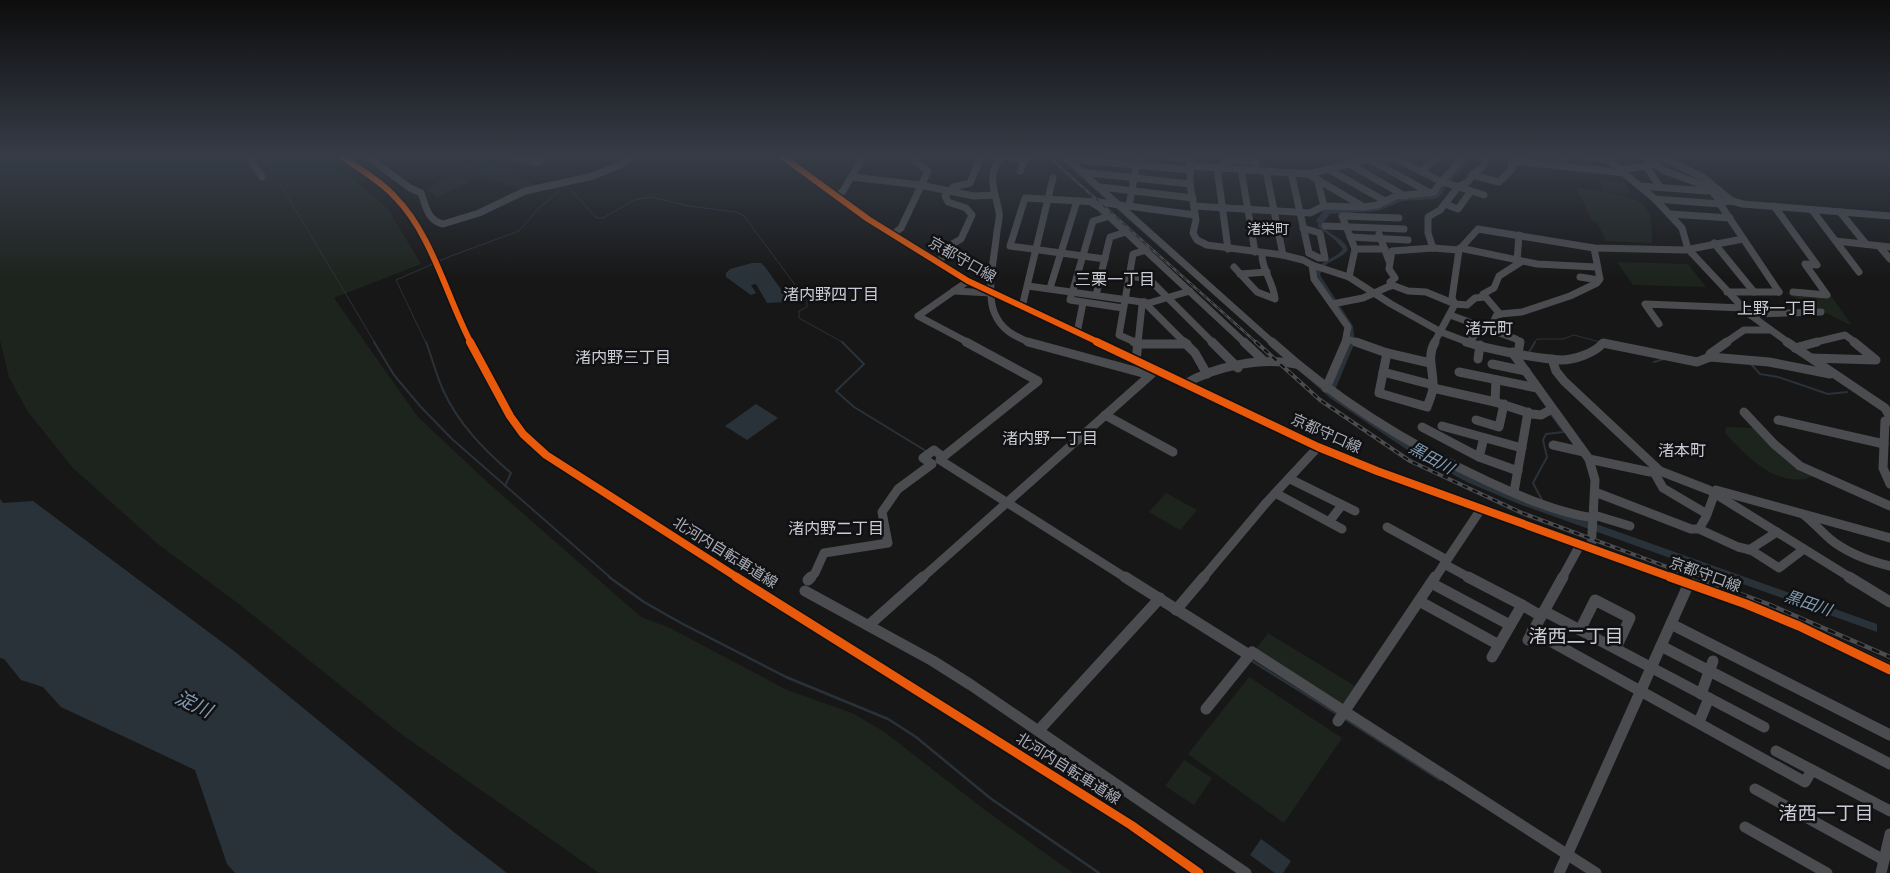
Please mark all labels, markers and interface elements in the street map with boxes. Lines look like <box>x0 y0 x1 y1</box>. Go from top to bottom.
district label: 渚栄町 <box>1247 221 1289 238</box>
street label: 京都守口線 <box>925 233 999 287</box>
district label: 三栗一丁目 <box>1075 271 1155 290</box>
district label: 渚内野四丁目 <box>783 286 879 305</box>
district label: 上野一丁目 <box>1737 300 1817 319</box>
district label: 渚元町 <box>1465 320 1513 339</box>
district label: 渚内野三丁目 <box>575 349 671 368</box>
street label: 京都守口線 <box>1288 410 1364 458</box>
district label: 渚内野一丁目 <box>1002 430 1098 449</box>
water label: 黒田川 <box>1405 439 1458 480</box>
district label: 渚本町 <box>1658 442 1706 461</box>
street label: 北河内自転車道線 <box>669 513 781 593</box>
district label: 渚内野二丁目 <box>788 520 884 539</box>
street label: 京都守口線 <box>1667 553 1743 597</box>
water label: 黒田川 <box>1782 587 1836 621</box>
district label: 渚西二丁目 <box>1528 626 1624 649</box>
water label: 淀川 <box>171 687 217 724</box>
street label: 北河内自転車道線 <box>1012 729 1124 809</box>
district label: 渚西一丁目 <box>1778 803 1874 826</box>

